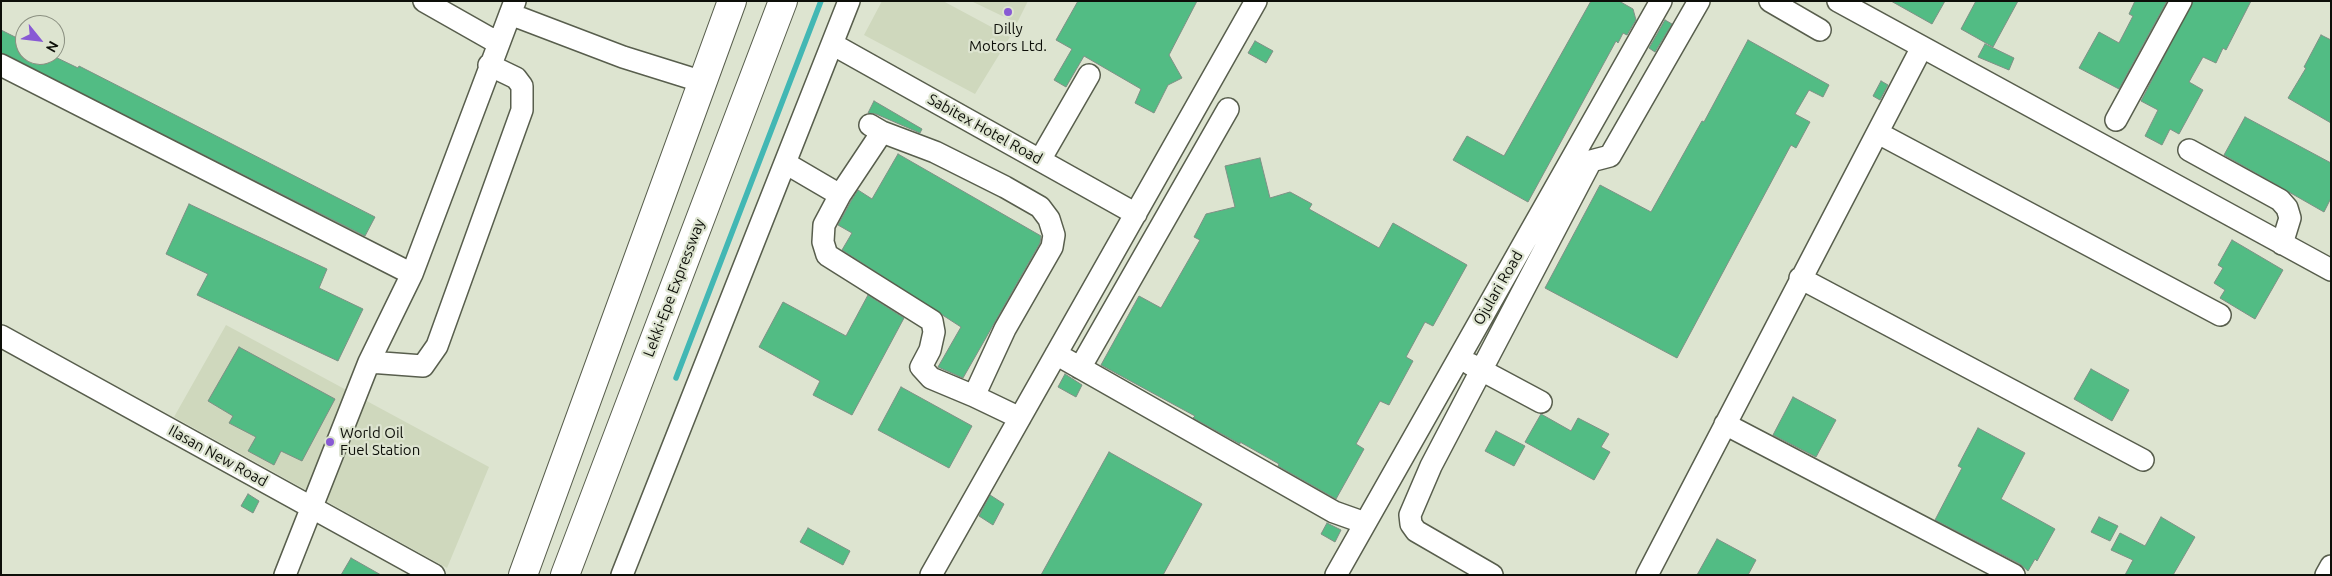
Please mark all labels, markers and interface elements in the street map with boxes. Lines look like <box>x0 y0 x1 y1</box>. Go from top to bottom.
marker: Dilly Motors Ltd. <box>1002 6 1014 18</box>
north arrow <box>15 15 65 65</box>
place label: Dilly Motors Ltd. <box>969 20 1047 55</box>
text: N <box>43 38 62 55</box>
street label: Sabitex Hotel Road <box>924 90 1046 168</box>
street label: Lekki-Epe Expressway <box>639 216 709 360</box>
street label: Ojulari Road <box>1469 248 1527 328</box>
street label: Ilasan New Road <box>165 421 271 491</box>
place label: World Oil Fuel Station <box>340 424 420 459</box>
marker: World Oil Fuel Station <box>324 436 336 448</box>

